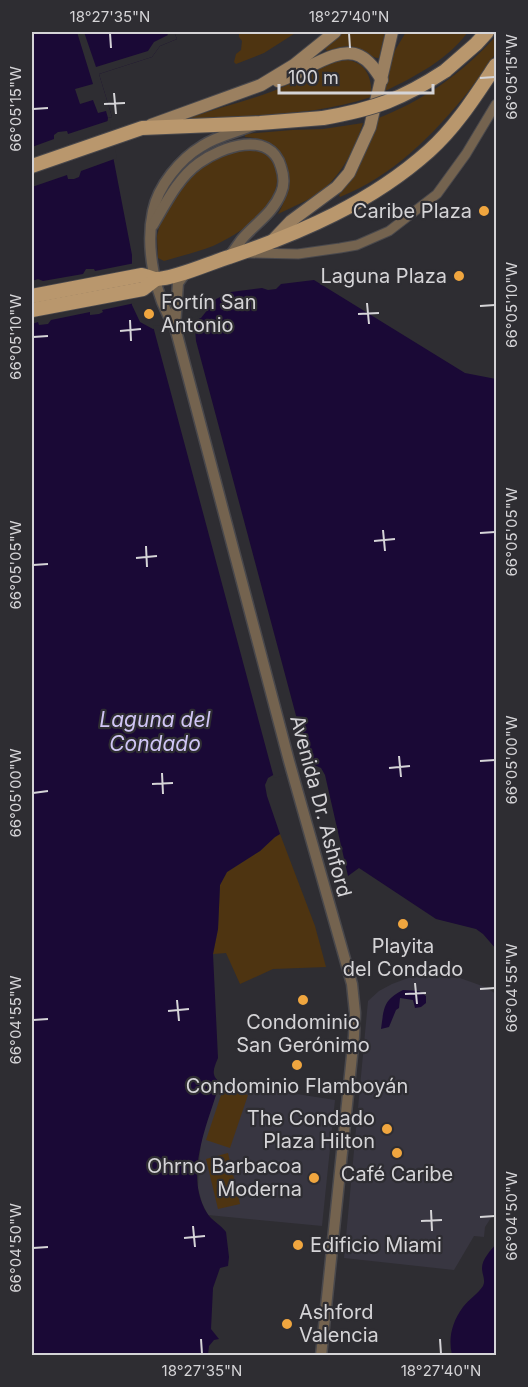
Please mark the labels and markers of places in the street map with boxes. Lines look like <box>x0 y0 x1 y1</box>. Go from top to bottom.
place label: Caribe Plaza <box>353 199 472 223</box>
marker: Caribe Plaza <box>477 204 491 218</box>
place label: Laguna Plaza <box>321 264 447 288</box>
marker: Laguna Plaza <box>452 269 466 283</box>
place label: Fortín San Antonio <box>161 290 257 337</box>
marker: Fortín San Antonio <box>142 307 156 321</box>
marker: Playita del Condado <box>396 917 410 931</box>
place label: Playita del Condado <box>343 934 463 981</box>
marker: Condominio San Gerónimo <box>296 993 310 1007</box>
place label: Condominio San Gerónimo <box>236 1010 370 1057</box>
marker: Condominio Flamboyán <box>290 1058 304 1072</box>
place label: Condominio Flamboyán <box>186 1074 408 1098</box>
place label: The Condado Plaza Hilton <box>247 1106 375 1153</box>
marker: The Condado Plaza Hilton <box>380 1122 394 1136</box>
marker: Café Caribe <box>390 1146 404 1160</box>
place label: Ohrno Barbacoa Moderna <box>147 1154 302 1201</box>
place label: Café Caribe <box>341 1162 453 1186</box>
marker: Ohrno Barbacoa Moderna <box>307 1171 321 1185</box>
place label: Edificio Miami <box>310 1233 442 1257</box>
marker: Edificio Miami <box>291 1238 305 1252</box>
place label: Ashford Valencia <box>299 1300 379 1347</box>
marker: Ashford Valencia <box>280 1317 294 1331</box>

